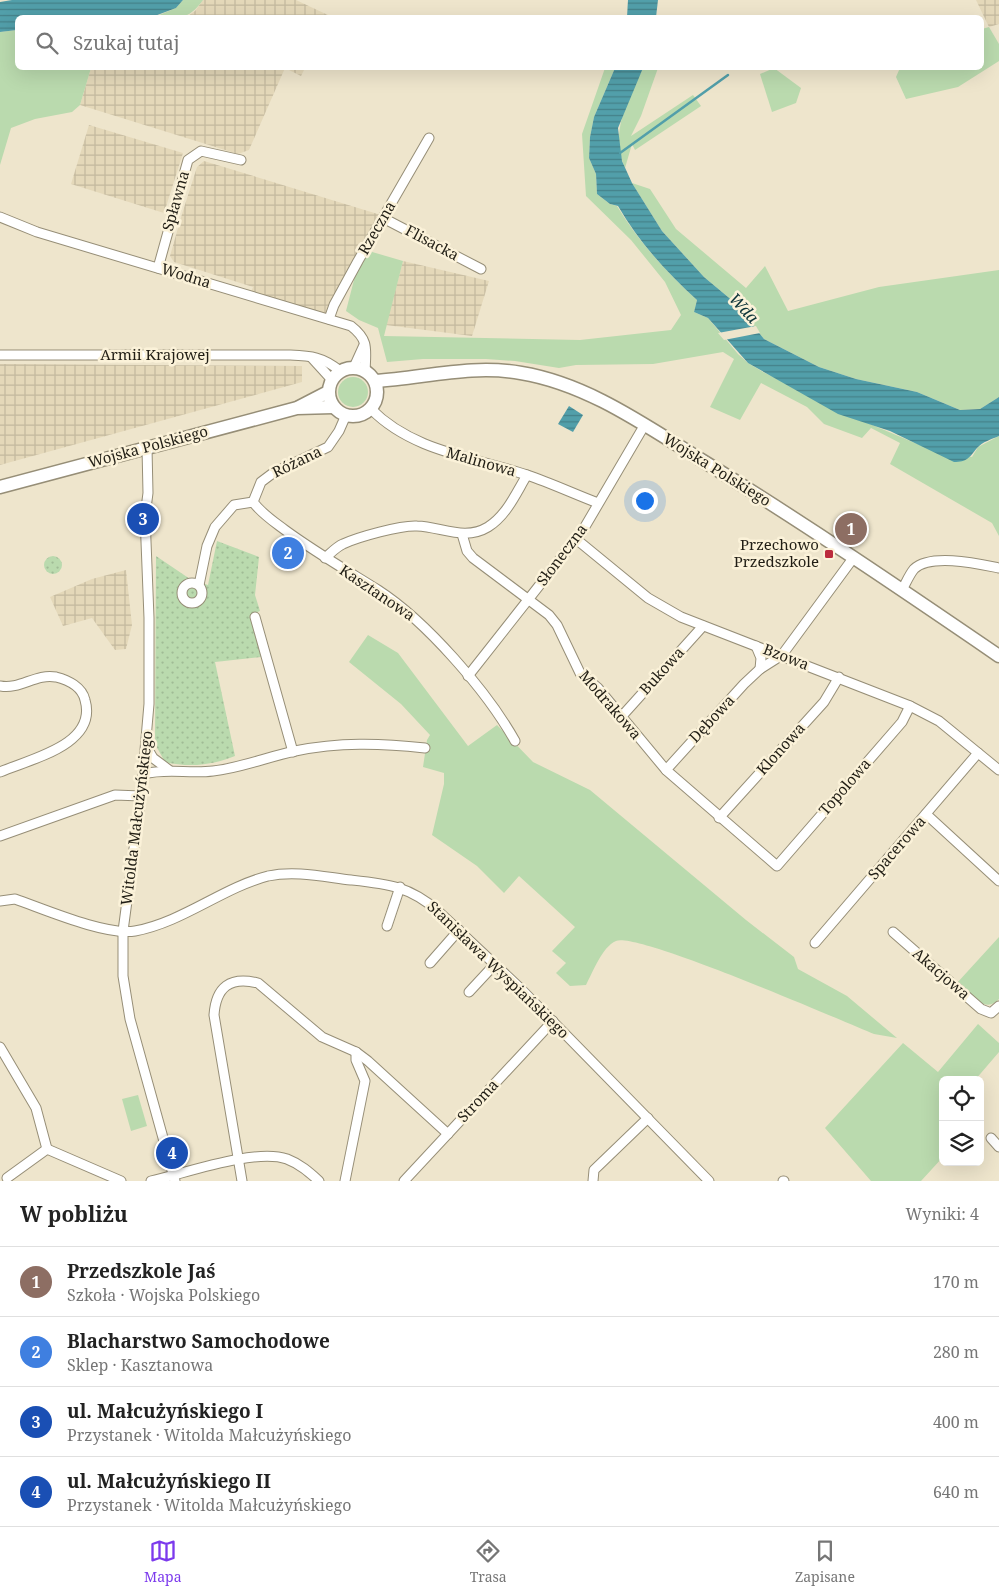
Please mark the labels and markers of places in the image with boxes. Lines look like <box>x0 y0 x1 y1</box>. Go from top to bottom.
pin: 3 <box>127 500 159 538</box>
pin: 1 <box>835 510 867 548</box>
pin: 2 <box>272 534 304 572</box>
place label: Przechowo Przedszkole <box>734 534 819 571</box>
marker: Przechowo Przedszkole <box>823 548 835 560</box>
pin: 4 <box>156 1134 188 1172</box>

